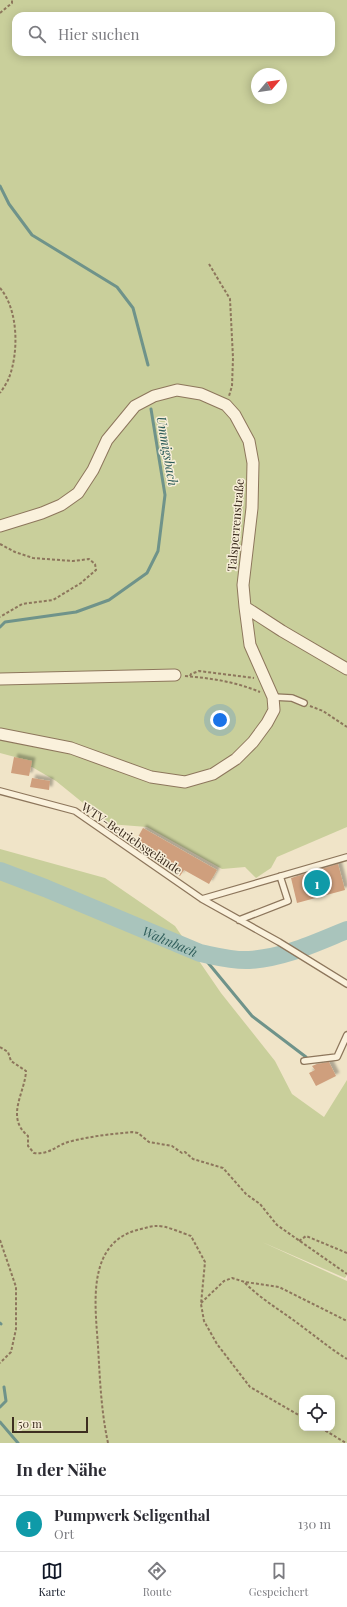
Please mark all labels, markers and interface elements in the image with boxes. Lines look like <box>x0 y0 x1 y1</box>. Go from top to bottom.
search box <box>12 12 335 56</box>
icon: search <box>26 23 48 45</box>
text: Hier suchen <box>58 24 140 44</box>
north arrow <box>251 68 287 104</box>
water label: Ummigsbach <box>154 415 183 487</box>
street label: Talsperrenstraße <box>223 478 247 572</box>
your location <box>210 710 230 730</box>
street label: WTV-Betriebsgelände <box>78 798 185 878</box>
pin: 1 <box>304 868 330 898</box>
water label: Wahnbach <box>140 921 201 960</box>
map controls <box>299 1395 335 1431</box>
button: locate <box>299 1395 335 1431</box>
scale bar <box>12 1415 88 1434</box>
text: 50 m <box>18 1416 42 1431</box>
text: In der Nähe <box>16 1458 107 1480</box>
text: Pumpwerk Seligenthal <box>54 1505 210 1525</box>
text: 1 <box>27 1515 31 1532</box>
text: 130 m <box>298 1515 331 1532</box>
text: Ort <box>54 1525 74 1542</box>
tab: Karte <box>39 1560 66 1599</box>
tab: Route <box>143 1560 172 1599</box>
tab: Gespeichert <box>249 1560 308 1599</box>

